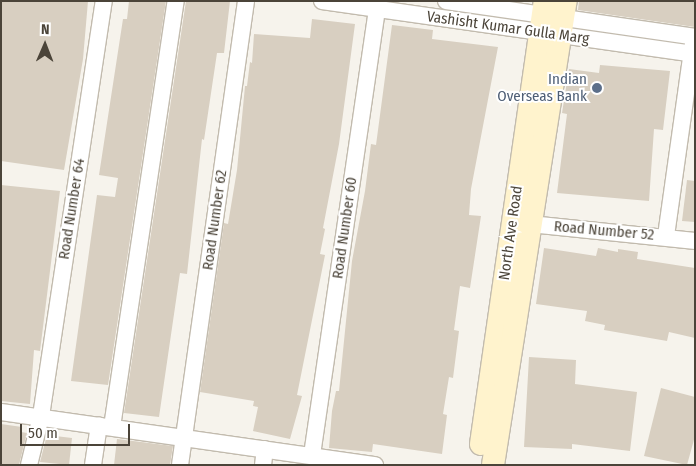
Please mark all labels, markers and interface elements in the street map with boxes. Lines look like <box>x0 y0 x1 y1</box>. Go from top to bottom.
street label: Vashisht Kumar Gulla Marg <box>426 8 590 48</box>
north arrow <box>20 20 70 70</box>
text: N <box>41 21 50 38</box>
place label: Indian Overseas Bank <box>497 70 587 105</box>
marker: Indian Overseas Bank <box>591 82 603 94</box>
street label: Road Number 64 <box>55 157 89 261</box>
street label: Road Number 62 <box>199 169 231 271</box>
street label: Road Number 60 <box>329 176 361 280</box>
street label: North Ave Road <box>495 185 527 281</box>
street label: Road Number 52 <box>553 218 655 244</box>
scale bar <box>22 414 132 446</box>
text: 50 m <box>28 424 58 442</box>

